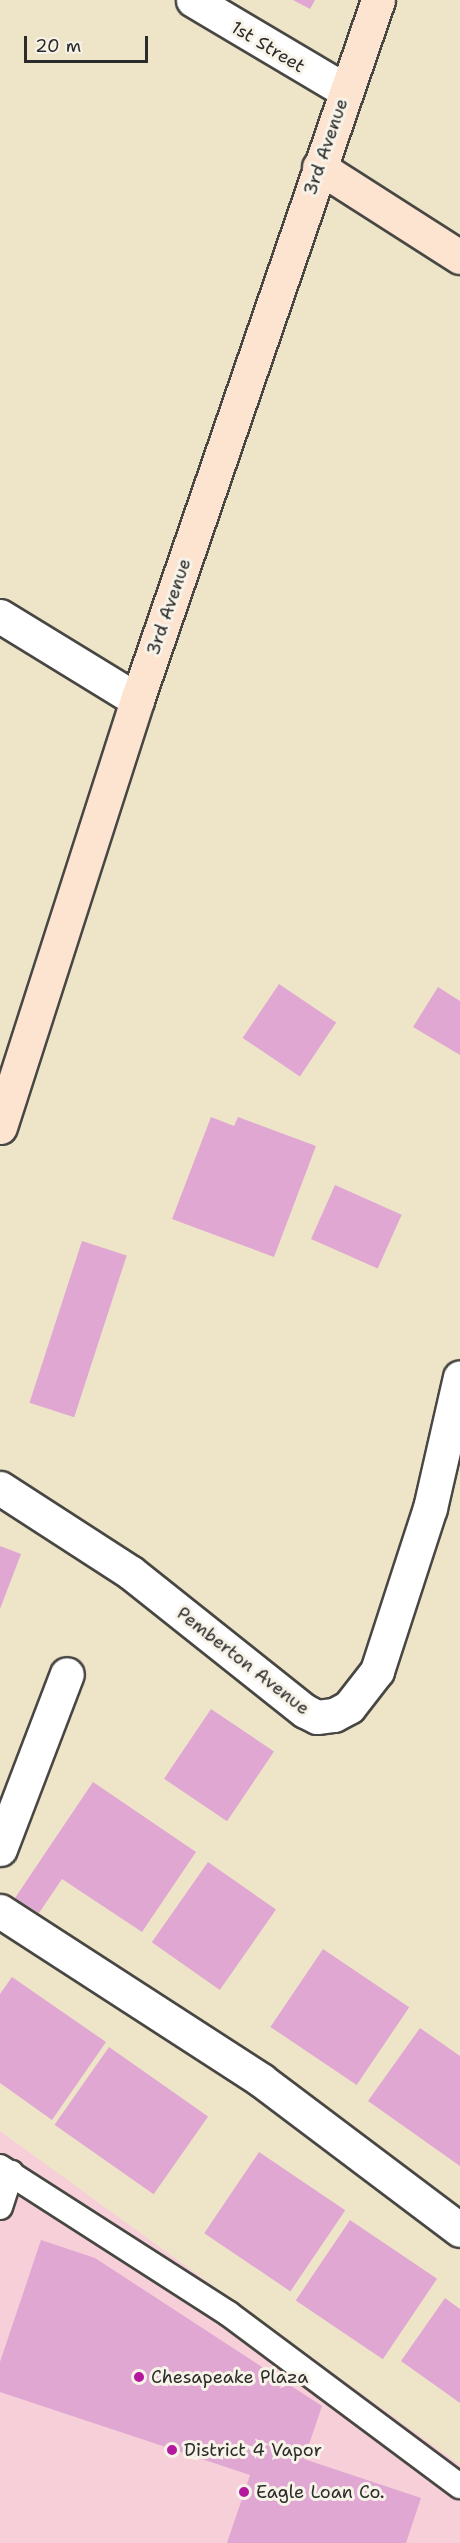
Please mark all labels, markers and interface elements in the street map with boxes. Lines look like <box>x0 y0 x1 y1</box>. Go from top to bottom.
street label: 1st Street <box>227 17 309 77</box>
scale bar <box>27 24 152 62</box>
text: 20 m <box>35 34 81 58</box>
street label: 3rd Avenue <box>299 96 353 198</box>
street label: 3rd Avenue <box>142 556 196 658</box>
street label: Pemberton Avenue <box>172 1603 314 1719</box>
place label: Chesapeake Plaza <box>151 2366 308 2388</box>
marker: Chesapeake Plaza <box>132 2370 146 2384</box>
place label: District 4 Vapor <box>184 2439 322 2461</box>
marker: District 4 Vapor <box>165 2443 179 2457</box>
place label: Eagle Loan Co. <box>256 2481 384 2503</box>
marker: Eagle Loan Co. <box>237 2485 251 2499</box>

